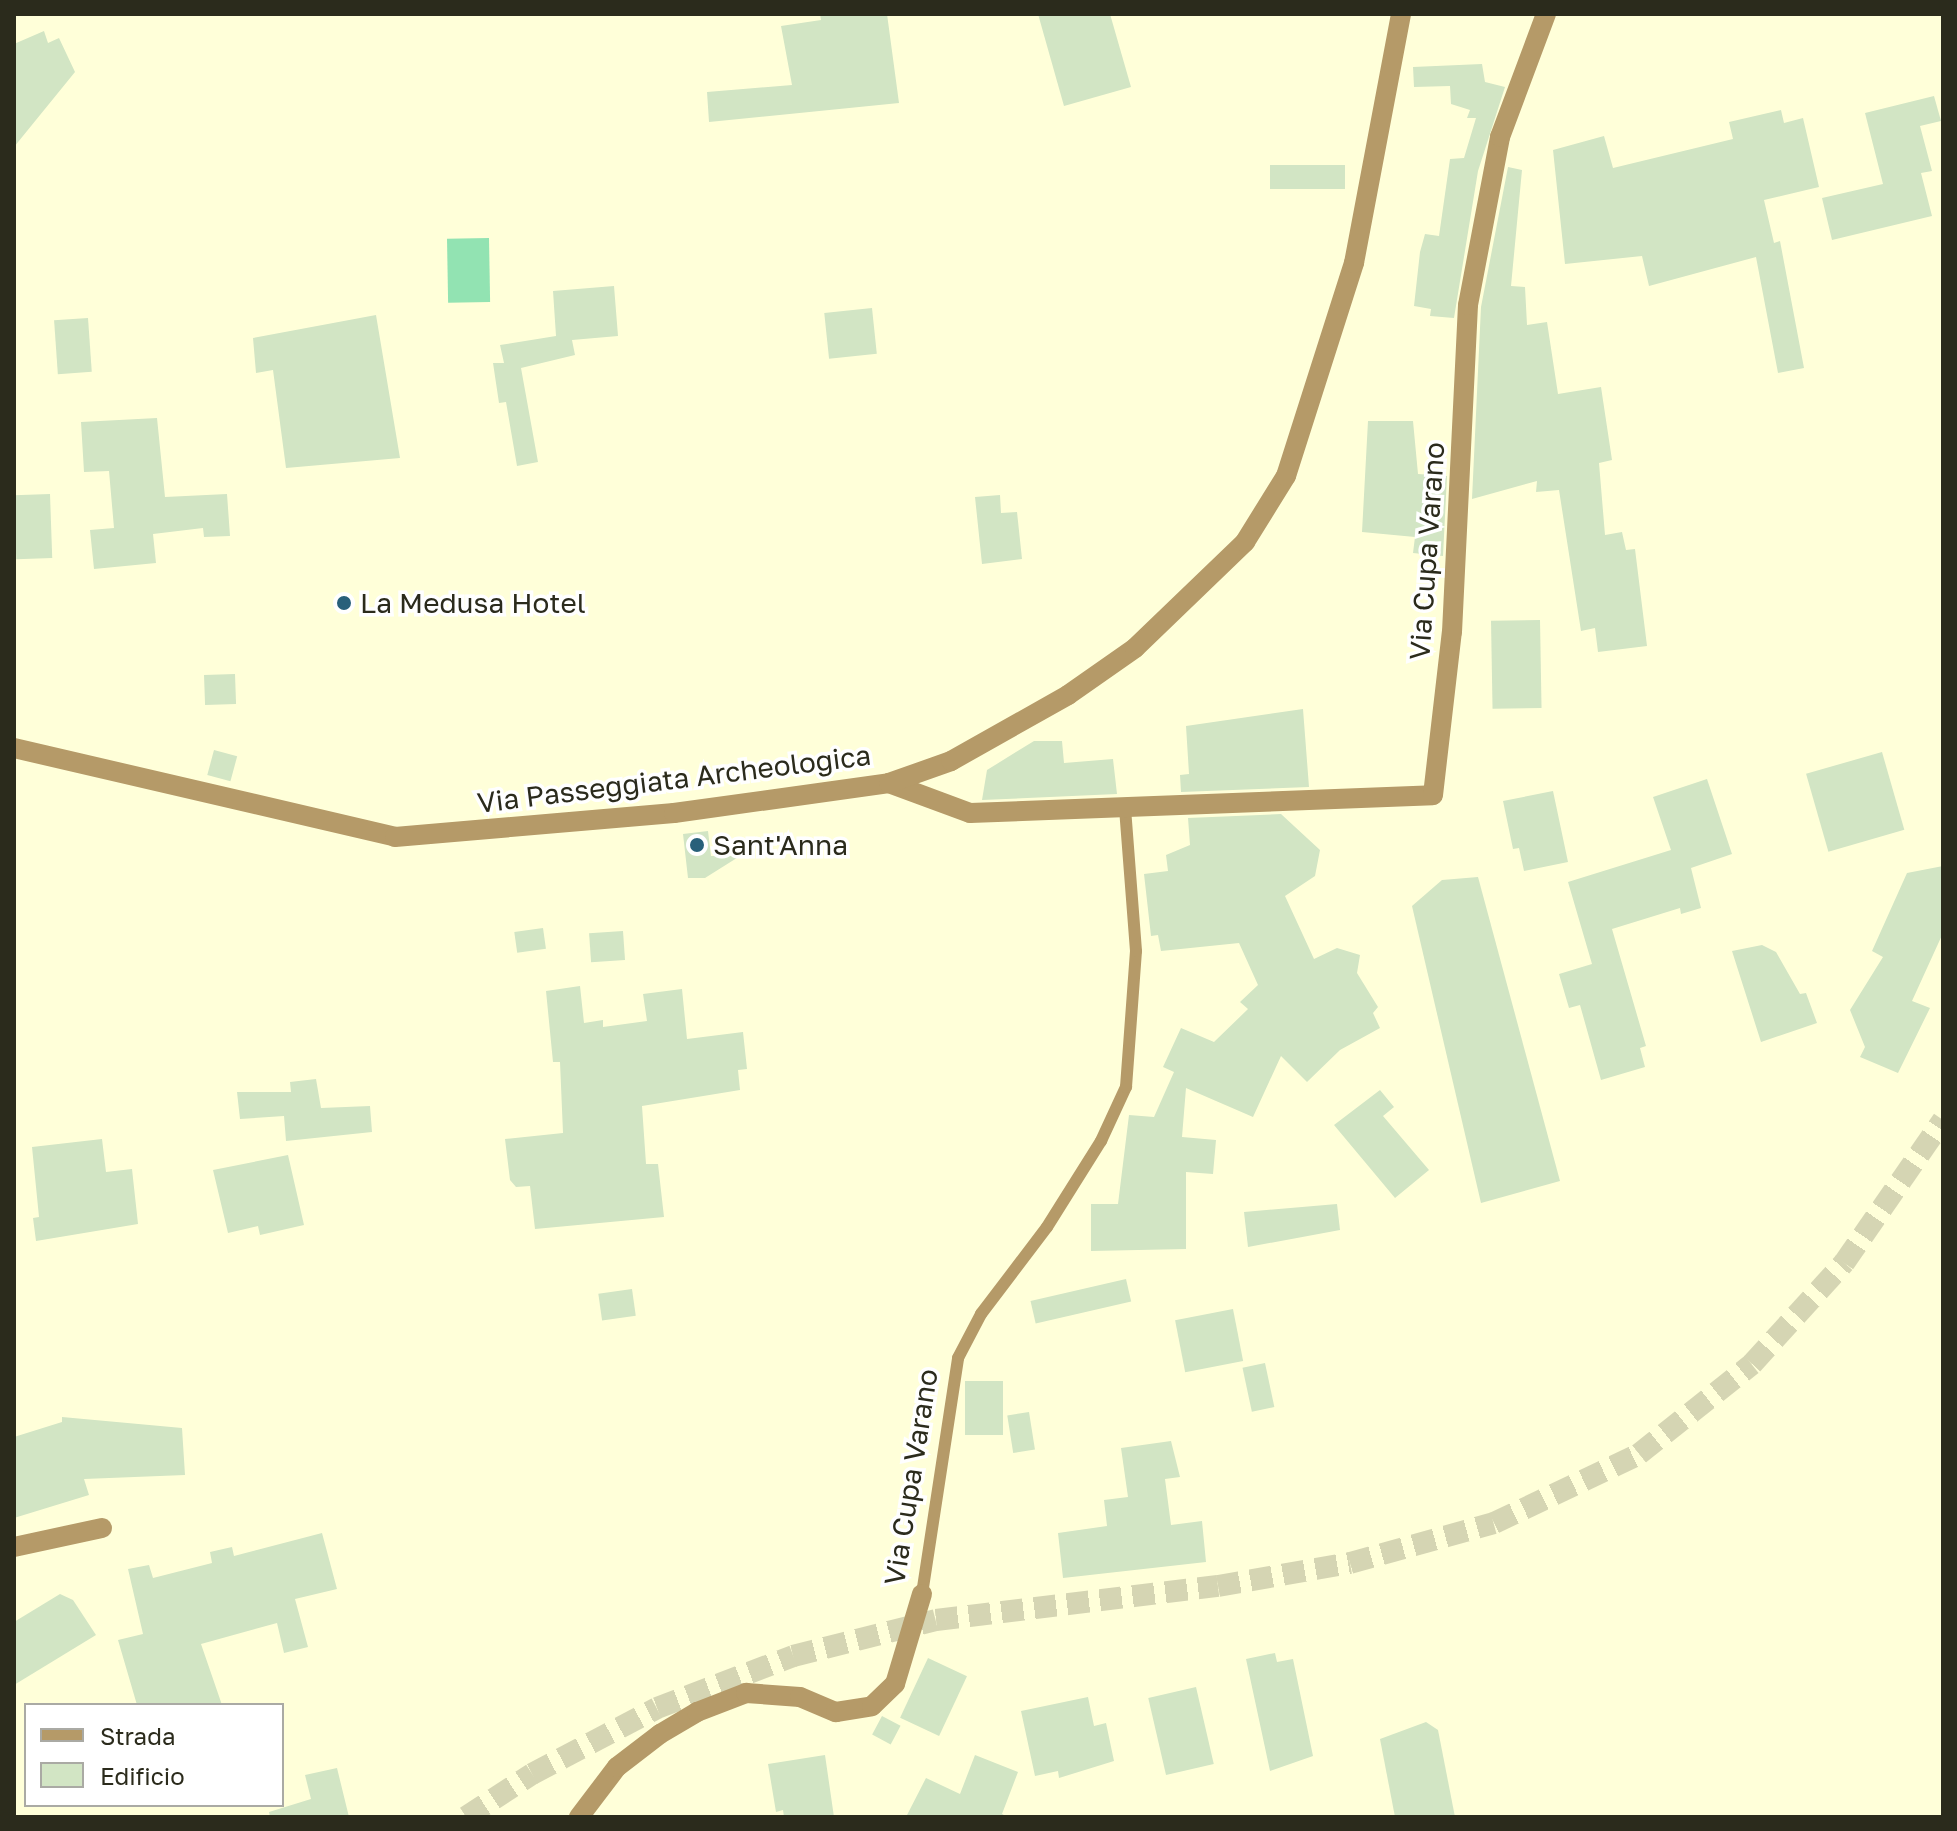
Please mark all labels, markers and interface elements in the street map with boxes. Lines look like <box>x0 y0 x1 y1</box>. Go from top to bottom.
street label: Via Cupa Varano <box>1403 441 1451 661</box>
place label: La Medusa Hotel <box>360 586 586 620</box>
marker: La Medusa Hotel <box>335 594 353 612</box>
street label: Via Passeggiata Archeologica <box>475 738 873 820</box>
place label: Sant'Anna <box>713 828 848 862</box>
marker: Sant'Anna <box>688 836 706 854</box>
street label: Via Cupa Varano <box>877 1366 945 1588</box>
legend <box>24 1703 284 1807</box>
text: Strada <box>100 1721 175 1750</box>
text: Edificio <box>100 1761 185 1790</box>

